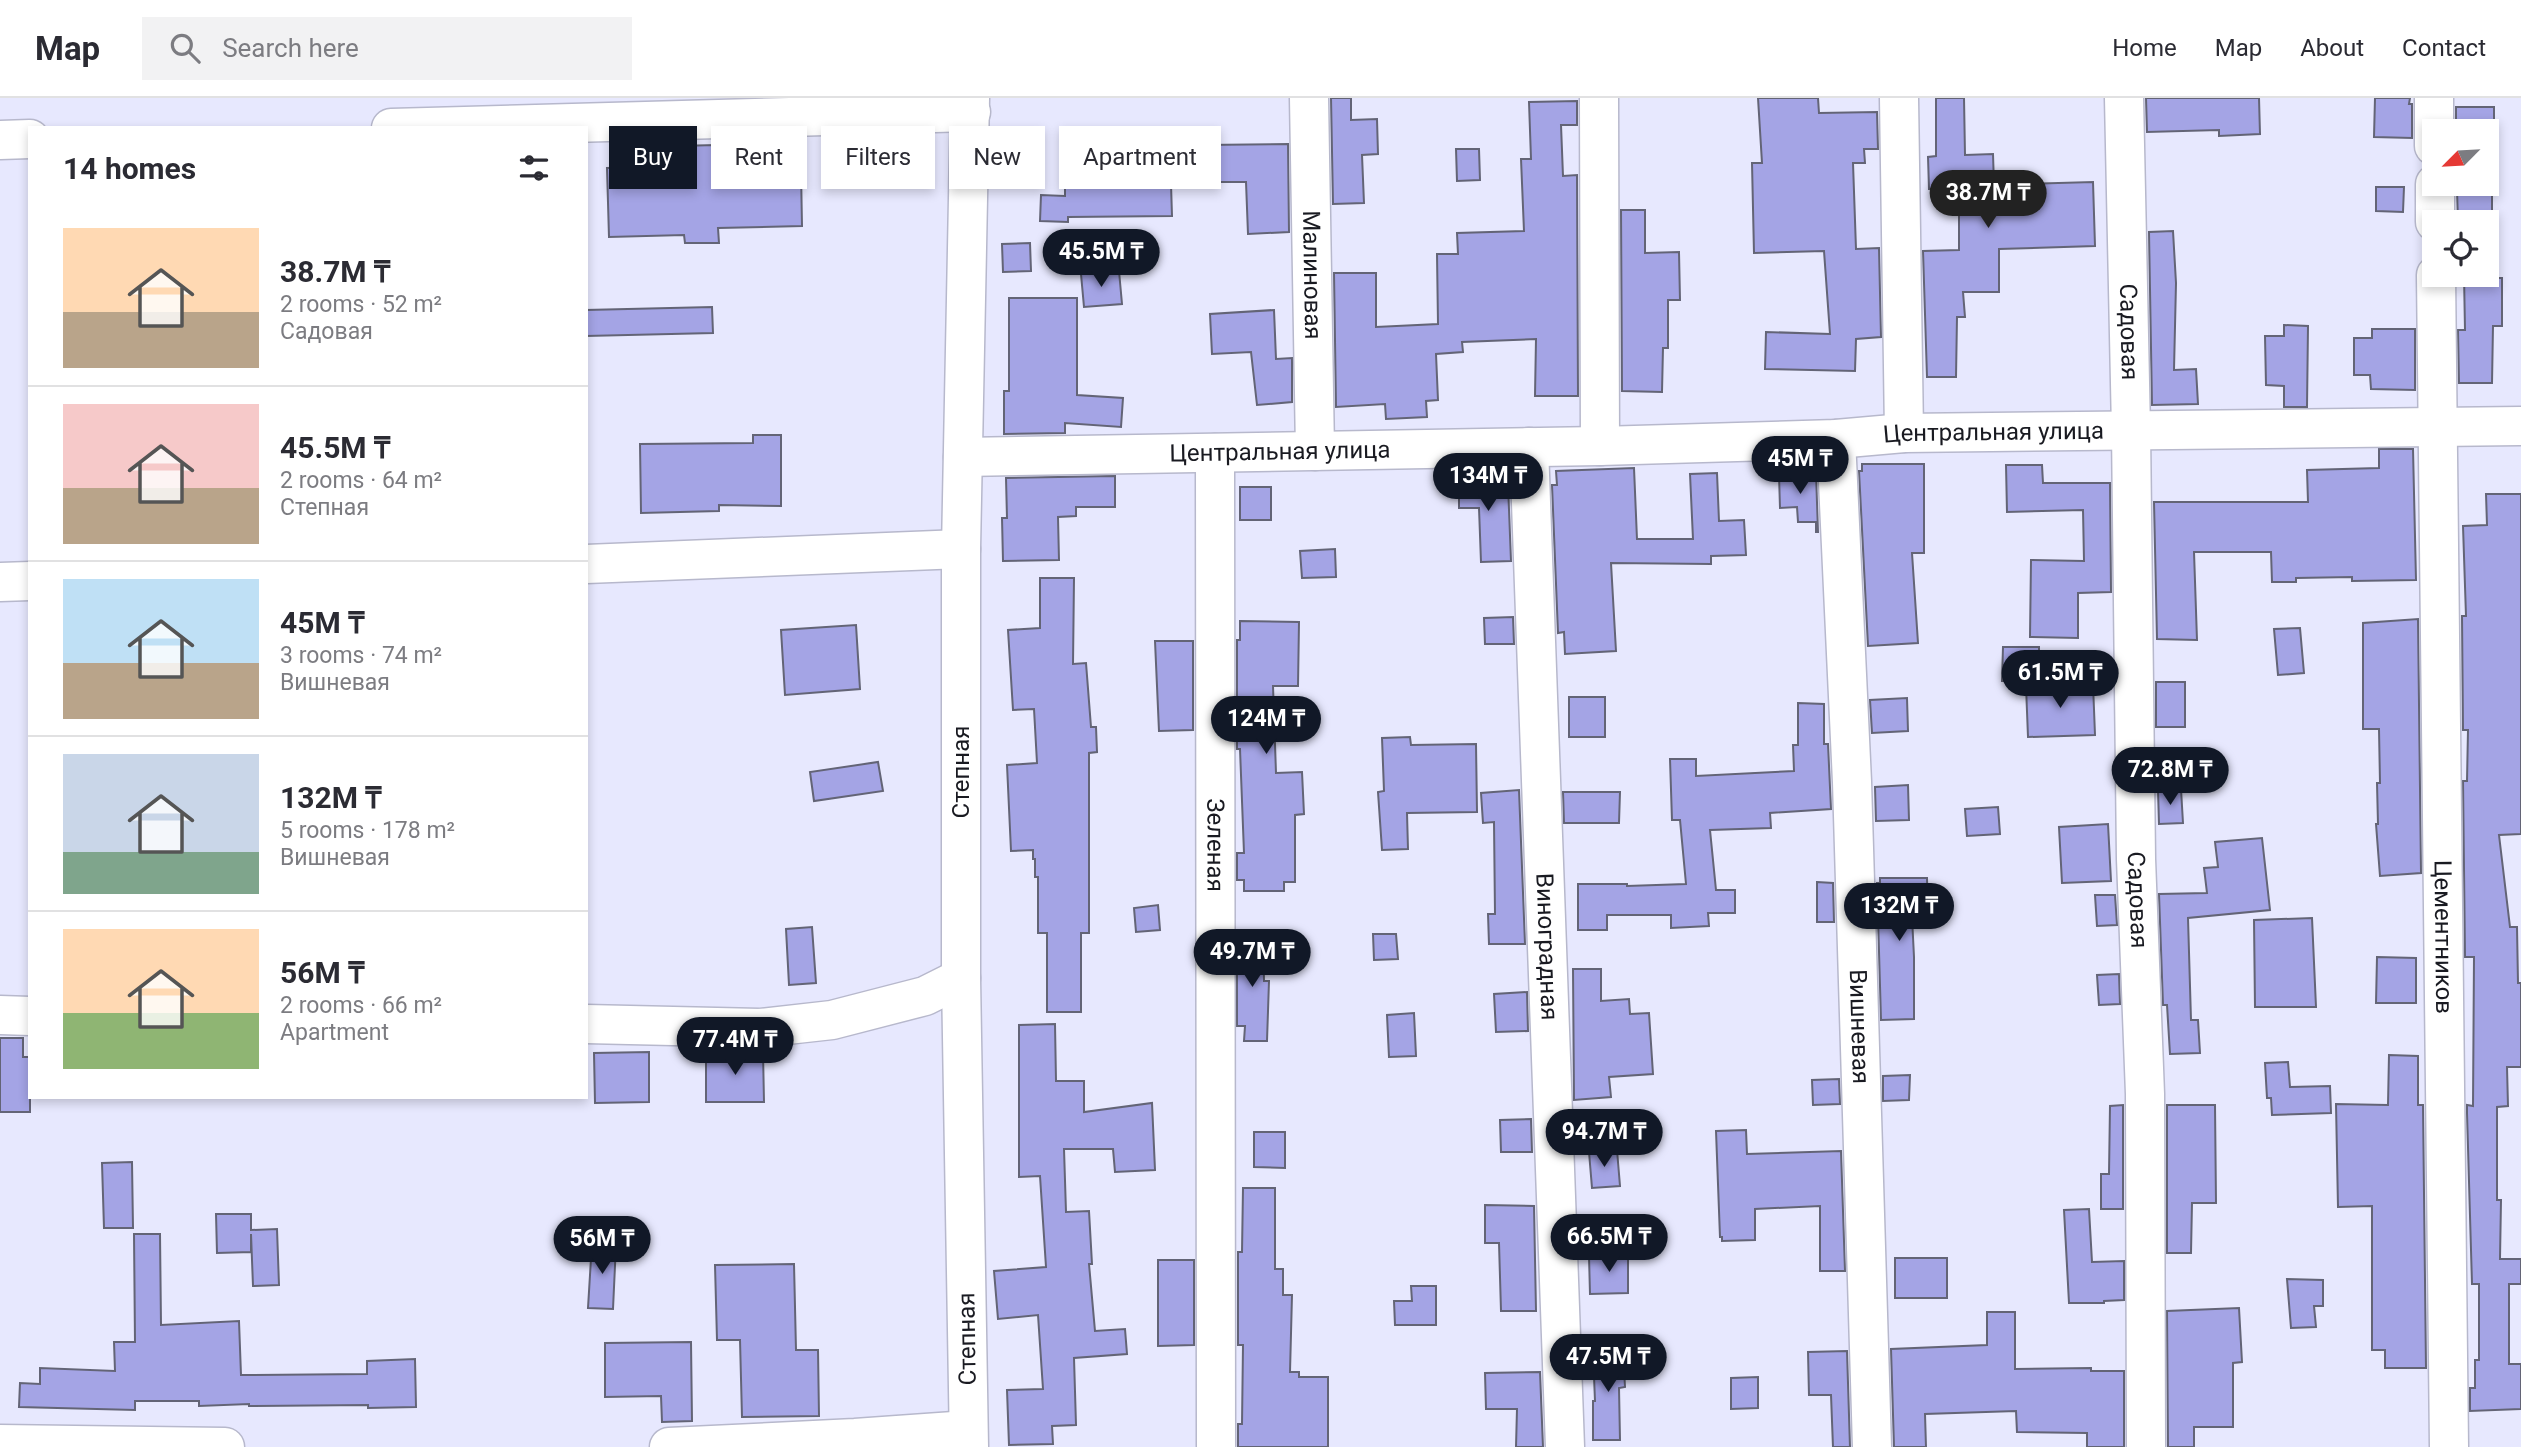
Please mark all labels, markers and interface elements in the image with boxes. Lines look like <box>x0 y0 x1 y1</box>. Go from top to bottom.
search box <box>142 17 632 80</box>
text: Map <box>35 29 100 68</box>
icon: search <box>166 29 204 67</box>
text: Search here <box>222 33 359 63</box>
text: Home <box>2112 34 2177 62</box>
text: Map <box>2215 34 2262 62</box>
text: About <box>2300 34 2364 62</box>
text: Contact <box>2402 34 2486 62</box>
north arrow <box>2422 119 2499 196</box>
map controls <box>2422 119 2499 287</box>
chip: Buy <box>609 126 697 189</box>
chip: Rent <box>711 126 807 189</box>
chip: Filters <box>821 126 935 189</box>
chip: New <box>949 126 1045 189</box>
chip: Apartment <box>1059 126 1221 189</box>
icon: filters <box>515 149 553 187</box>
text: 14 homes <box>63 151 196 186</box>
pin: 38.7M ₸ <box>1923 170 2053 230</box>
text: 38.7M ₸ <box>1946 179 2030 206</box>
street label: Малиновая <box>1297 210 1327 340</box>
button: locate <box>2422 210 2499 287</box>
pin: 45.5M ₸ <box>1036 230 1166 289</box>
text: 45.5M ₸ <box>1059 238 1143 265</box>
text: 38.7M ₸ <box>280 254 390 289</box>
icon: home <box>119 256 203 340</box>
street label: Садовая <box>2114 283 2144 381</box>
text: 2 rooms · 52 m² <box>280 291 442 318</box>
text: Садовая <box>280 318 373 345</box>
street label: Центральная улица <box>1882 417 2104 449</box>
text: 45.5M ₸ <box>280 430 390 465</box>
icon: home <box>119 432 203 516</box>
street label: Центральная улица <box>1169 436 1391 467</box>
pin: 45M ₸ <box>1751 436 1849 496</box>
text: 45M ₸ <box>1768 445 1832 472</box>
pin: 134M ₸ <box>1431 454 1545 513</box>
text: 134M ₸ <box>1449 462 1527 489</box>
text: 2 rooms · 64 m² <box>280 467 442 494</box>
text: Степная <box>280 494 369 521</box>
text: 45M ₸ <box>280 605 365 640</box>
icon: home <box>119 607 203 691</box>
text: 3 rooms · 74 m² <box>280 642 442 669</box>
pin: 61.5M ₸ <box>1995 650 2125 710</box>
text: 61.5M ₸ <box>2018 659 2102 686</box>
text: Вишневая <box>280 669 390 696</box>
pin: 124M ₸ <box>1209 696 1323 756</box>
text: 124M ₸ <box>1227 705 1305 732</box>
street label: Степная <box>947 726 975 818</box>
pin: 72.8M ₸ <box>2105 748 2235 807</box>
text: 72.8M ₸ <box>2128 756 2212 783</box>
text: 132M ₸ <box>280 780 382 815</box>
icon: home <box>119 782 203 866</box>
street label: Зеленая <box>1201 798 1229 892</box>
text: 5 rooms · 178 m² <box>280 817 455 844</box>
text: Вишневая <box>280 844 390 871</box>
street label: Садовая <box>2122 851 2153 949</box>
street label: Цементников <box>2428 860 2458 1014</box>
street label: Виноградная <box>1530 872 1564 1021</box>
pin: 132M ₸ <box>1842 884 1956 943</box>
text: 132M ₸ <box>1860 892 1938 919</box>
pin: 49.7M ₸ <box>1187 930 1317 989</box>
text: 49.7M ₸ <box>1210 938 1294 965</box>
text: 56M ₸ <box>280 955 365 990</box>
icon: home <box>119 957 203 1041</box>
street label: Вишневая <box>1844 969 1875 1084</box>
text: 2 rooms · 66 m² <box>280 992 442 1019</box>
pin: 77.4M ₸ <box>670 1018 800 1077</box>
text: Apartment <box>280 1019 389 1046</box>
text: 77.4M ₸ <box>693 1026 777 1053</box>
pin: 94.7M ₸ <box>1539 1110 1669 1169</box>
text: 94.7M ₸ <box>1562 1118 1646 1145</box>
pin: 66.5M ₸ <box>1544 1214 1674 1274</box>
pin: 56M ₸ <box>553 1216 651 1276</box>
text: 66.5M ₸ <box>1567 1223 1651 1250</box>
text: 56M ₸ <box>570 1225 634 1252</box>
street label: Степная <box>952 1292 982 1386</box>
pin: 47.5M ₸ <box>1543 1334 1673 1394</box>
text: 47.5M ₸ <box>1566 1343 1650 1370</box>

